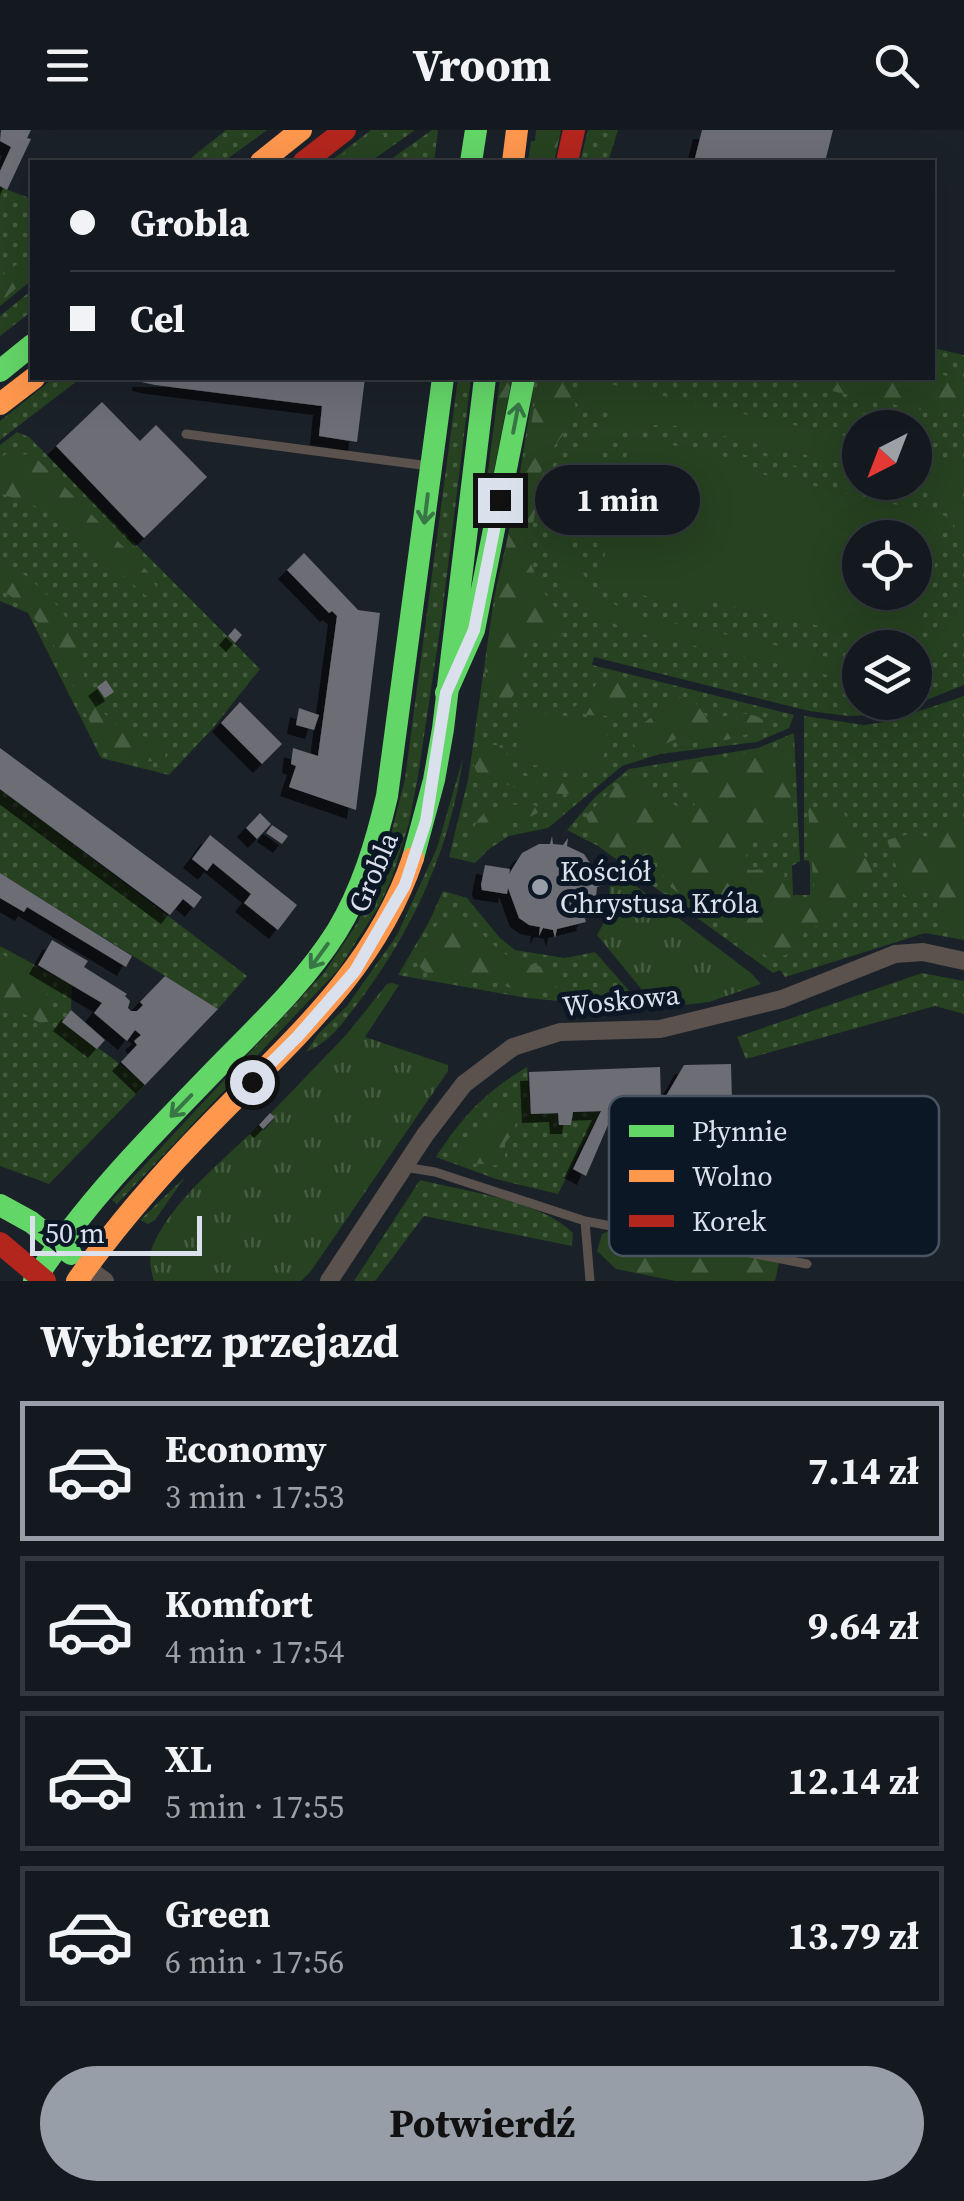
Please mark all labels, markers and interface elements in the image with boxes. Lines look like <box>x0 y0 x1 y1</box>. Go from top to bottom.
text: Vroom <box>413 34 551 96</box>
icon: menu <box>40 38 95 93</box>
icon: search <box>869 38 924 93</box>
text: Grobla <box>130 197 249 249</box>
text: Cel <box>130 293 185 345</box>
one-way arrow <box>507 403 526 435</box>
north arrow <box>842 410 932 500</box>
map controls <box>842 410 932 720</box>
callout: 1 min <box>535 465 700 535</box>
route end <box>478 478 523 523</box>
text: 1 min <box>576 478 659 522</box>
one-way arrow <box>417 492 435 525</box>
button: locate <box>842 520 932 610</box>
button: layers <box>842 630 932 720</box>
street label: Grobla <box>339 825 407 918</box>
place label: Kościół Chrystusa Króla <box>560 852 760 922</box>
marker: Kościół Chrystusa Króla <box>529 876 551 898</box>
one-way arrow <box>309 942 330 969</box>
street label: Woskowa <box>561 975 682 1025</box>
route start <box>230 1060 275 1105</box>
one-way arrow <box>170 1093 193 1118</box>
legend <box>609 1096 939 1256</box>
text: Płynnie <box>692 1112 787 1150</box>
text: Wolno <box>692 1157 773 1195</box>
text: Korek <box>692 1202 767 1240</box>
scale bar <box>30 1211 202 1256</box>
text: 50 m <box>45 1214 105 1252</box>
text: Wybierz przejazd <box>40 1310 399 1372</box>
text: Economy <box>165 1423 327 1475</box>
icon: car <box>45 1426 135 1516</box>
text: 7.14 zł <box>808 1445 919 1497</box>
text: 3 min · 17:53 <box>165 1475 344 1519</box>
text: Komfort <box>165 1578 313 1630</box>
icon: car <box>45 1581 135 1671</box>
text: 9.64 zł <box>808 1600 919 1652</box>
text: 4 min · 17:54 <box>165 1630 344 1674</box>
text: XL <box>165 1733 212 1785</box>
icon: car <box>45 1736 135 1826</box>
text: 12.14 zł <box>787 1755 919 1807</box>
text: 5 min · 17:55 <box>165 1785 344 1829</box>
text: Green <box>165 1888 271 1940</box>
icon: car <box>45 1891 135 1981</box>
text: 13.79 zł <box>787 1910 919 1962</box>
text: 6 min · 17:56 <box>165 1940 344 1984</box>
button: Potwierdź <box>40 2066 924 2181</box>

